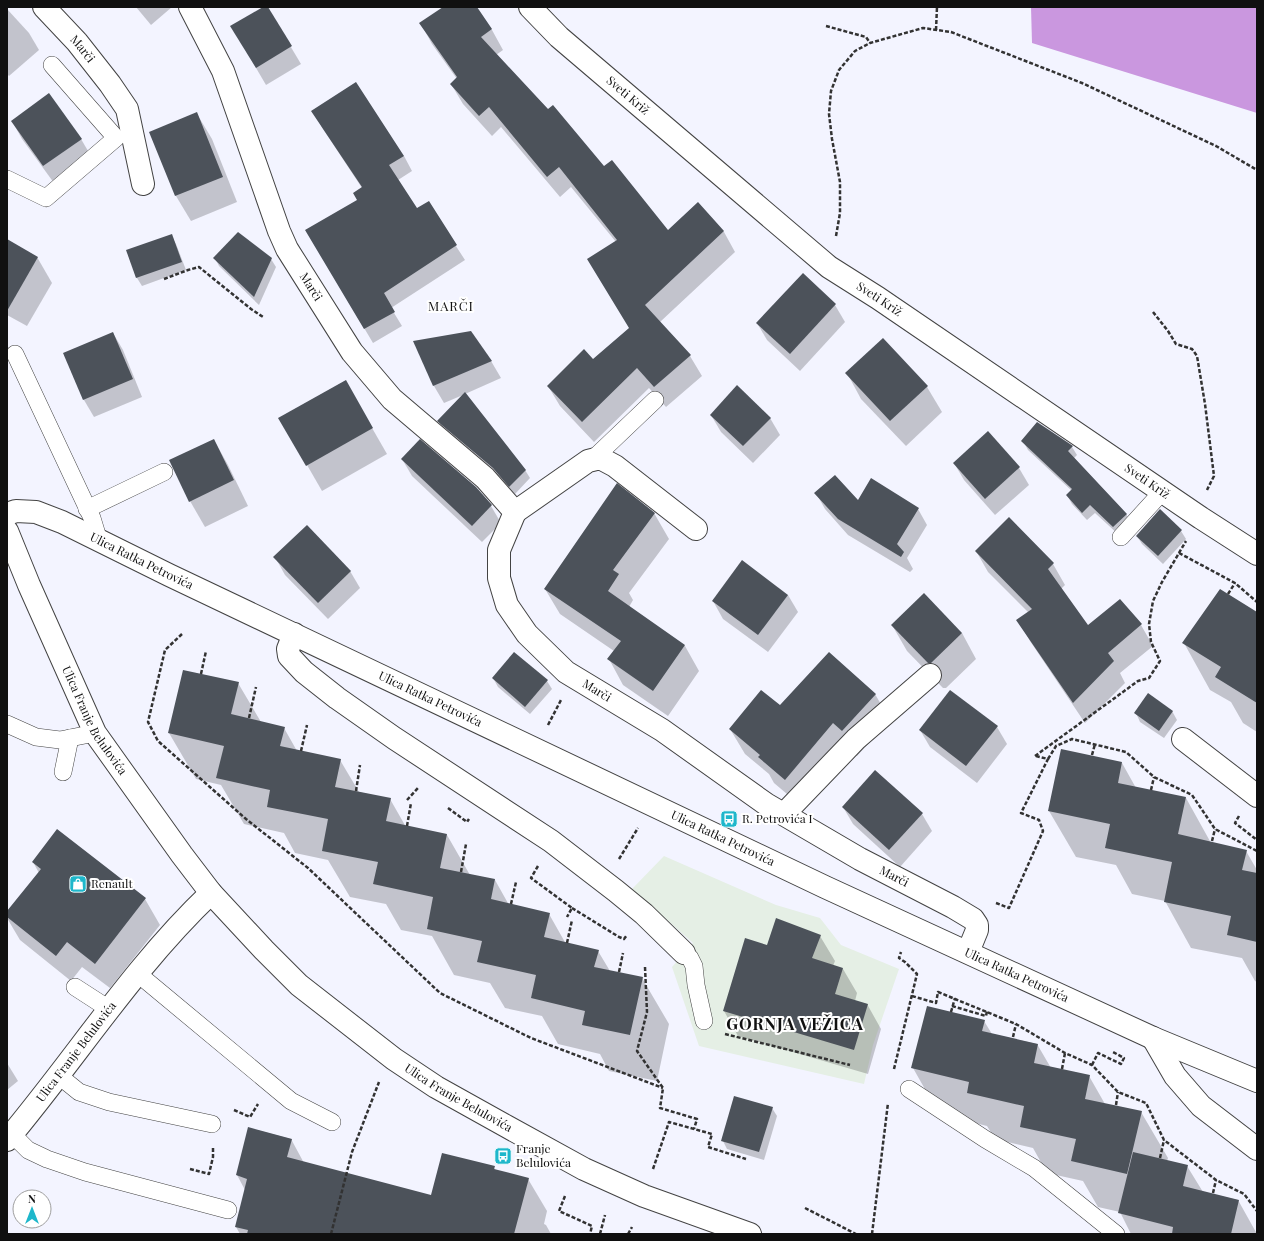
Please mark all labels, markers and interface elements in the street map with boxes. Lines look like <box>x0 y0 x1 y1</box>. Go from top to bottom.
street label: Marči <box>67 31 99 66</box>
street label: Sveti Križ <box>604 72 653 118</box>
street label: Marči <box>297 269 327 304</box>
street label: Sveti Križ <box>854 277 906 319</box>
district label: MARČI <box>428 297 474 314</box>
street label: Sveti Križ <box>1122 459 1174 502</box>
street label: Ulica Ratka Petrovića <box>88 528 196 592</box>
street label: Ulica Franje Belulovića <box>59 663 131 778</box>
street label: Ulica Ratka Petrovića <box>376 667 485 730</box>
street label: Marči <box>580 675 615 705</box>
street label: Ulica Ratka Petrovića <box>669 806 778 869</box>
bus stop icon: R. Petrovića I <box>719 809 739 829</box>
place label: R. Petrovića I <box>742 810 813 826</box>
street label: Marči <box>877 861 912 890</box>
shop icon: Renault <box>68 874 88 894</box>
place label: Renault <box>91 875 133 891</box>
street label: Ulica Ratka Petrovića <box>962 943 1072 1005</box>
street label: Ulica Franje Belulovića <box>32 998 119 1105</box>
district label: GORNJA VEŽICA <box>726 1013 864 1034</box>
street label: Ulica Franje Belulovića <box>402 1059 515 1135</box>
place label: Franje Belulovića <box>516 1140 571 1170</box>
bus stop icon: Franje Belulovića <box>493 1146 513 1166</box>
north arrow <box>12 1189 52 1229</box>
text: N <box>28 1191 36 1206</box>

